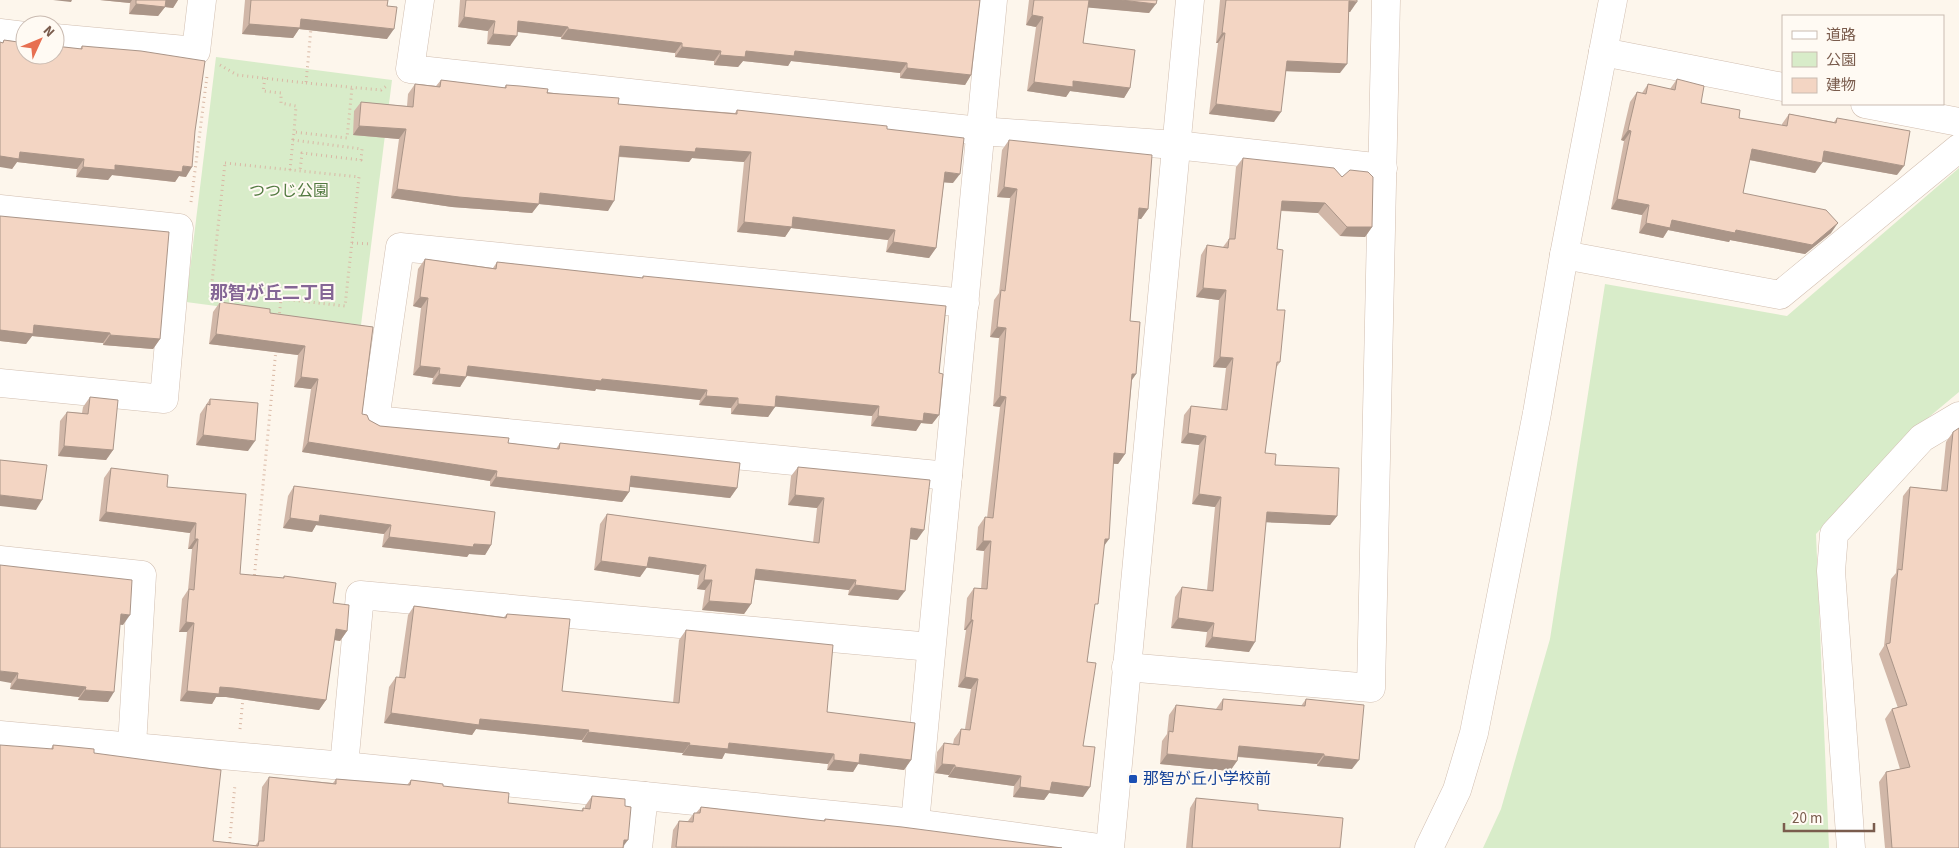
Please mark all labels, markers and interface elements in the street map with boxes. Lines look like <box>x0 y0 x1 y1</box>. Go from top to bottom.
north arrow <box>15 15 65 65</box>
legend <box>1782 15 1944 105</box>
text: N <box>38 21 59 42</box>
text: 道路 <box>1826 25 1856 46</box>
text: 公園 <box>1826 50 1856 71</box>
text: 建物 <box>1826 75 1856 96</box>
park label: つつじ公園 <box>249 180 329 202</box>
district label: 那智が丘二丁目 <box>210 281 336 306</box>
place label: 那智が丘小学校前 <box>1143 768 1271 790</box>
marker: 那智が丘小学校前 <box>1127 773 1139 785</box>
scale bar <box>1784 800 1874 832</box>
text: 20 m <box>1792 808 1822 829</box>

